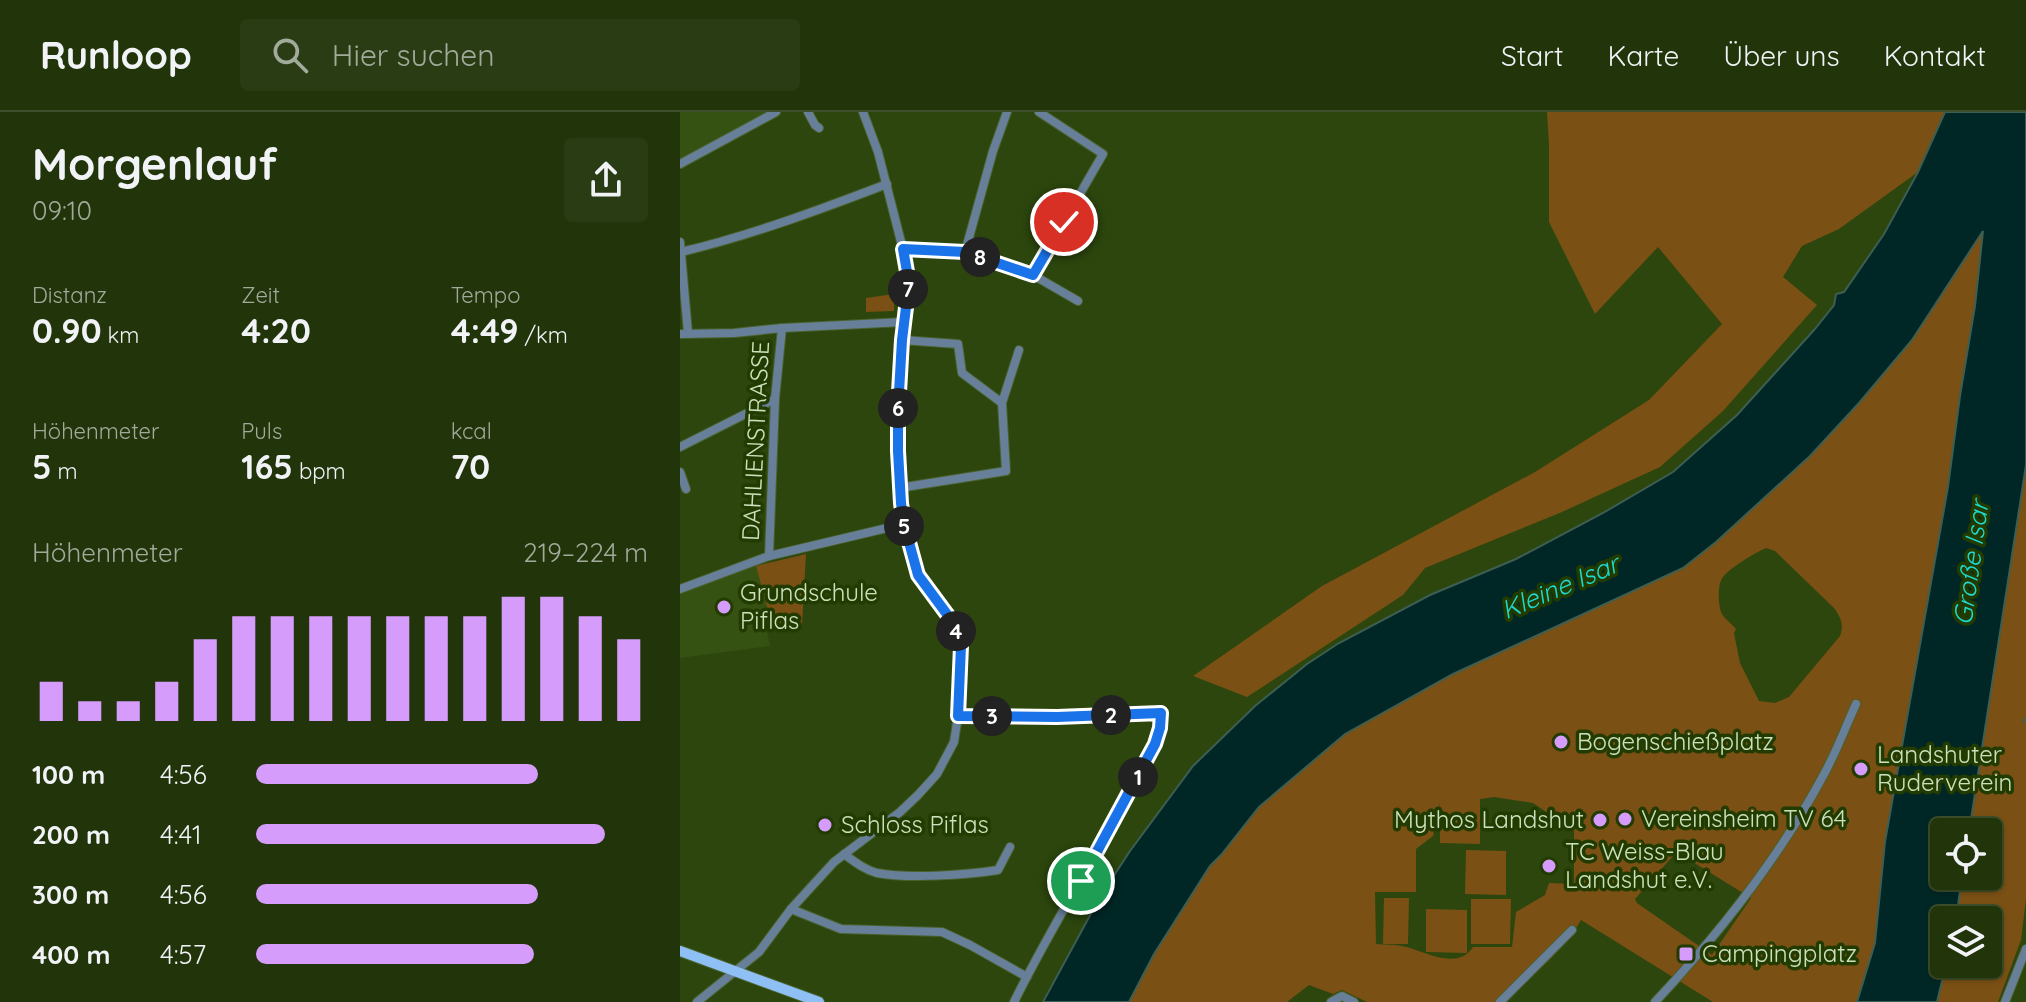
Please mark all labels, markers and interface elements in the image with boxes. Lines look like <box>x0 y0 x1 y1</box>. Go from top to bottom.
search box <box>240 19 800 91</box>
text: Runloop <box>40 31 192 79</box>
icon: search <box>268 33 312 77</box>
text: Hier suchen <box>332 36 495 74</box>
text: Start <box>1501 38 1563 73</box>
text: Karte <box>1607 38 1679 73</box>
text: Über uns <box>1723 38 1840 73</box>
text: Kontakt <box>1884 38 1986 73</box>
text: Morgenlauf <box>32 136 277 191</box>
button: share <box>564 138 648 222</box>
pin <box>1030 188 1098 256</box>
text: 09:10 <box>32 194 92 227</box>
icon: check <box>1042 200 1086 244</box>
pin: 8 <box>960 237 1000 277</box>
text: 8 <box>974 243 986 271</box>
pin: 7 <box>888 269 928 309</box>
text: 7 <box>902 275 914 303</box>
text: Distanz <box>32 281 107 309</box>
text: Zeit <box>241 281 280 309</box>
text: Tempo <box>451 281 520 309</box>
text: 0.90 <box>32 309 102 352</box>
text: 4:20 <box>241 309 311 352</box>
text: 4:49 <box>451 309 519 352</box>
text: km <box>102 321 139 349</box>
text: /km <box>519 321 568 349</box>
street label: DAHLIENSTRASSE <box>735 340 775 542</box>
pin: 6 <box>878 388 918 428</box>
text: 6 <box>892 394 904 422</box>
text: Höhenmeter <box>32 417 160 445</box>
text: Puls <box>241 417 282 445</box>
text: kcal <box>451 417 492 445</box>
text: 5 <box>32 445 52 488</box>
text: 165 <box>241 445 293 488</box>
text: 70 <box>451 445 490 488</box>
text: m <box>52 457 78 485</box>
text: bpm <box>293 457 346 485</box>
water label: Große Isar <box>1945 496 1996 627</box>
pin: 5 <box>884 506 924 546</box>
text: 5 <box>898 512 910 540</box>
text: Höhenmeter <box>32 536 183 569</box>
text: 219–224 m <box>523 536 648 569</box>
water label: Kleine Isar <box>1496 546 1627 626</box>
place label: Grundschule Piflas <box>740 577 878 635</box>
marker: Grundschule Piflas <box>715 598 733 616</box>
pin: 4 <box>936 611 976 651</box>
text: 4 <box>950 617 962 645</box>
pin: 2 <box>1091 695 1131 735</box>
pin: 3 <box>972 696 1012 736</box>
text: 2 <box>1105 701 1117 729</box>
text: 3 <box>986 702 998 730</box>
place label: Bogenschießplatz <box>1577 726 1774 756</box>
marker: Bogenschießplatz <box>1552 733 1570 751</box>
place label: Landshuter Ruderverein <box>1877 739 2012 797</box>
pin: 1 <box>1118 757 1158 797</box>
text: 100 m <box>32 758 105 791</box>
text: 4:56 <box>160 758 207 791</box>
marker: Landshuter Ruderverein <box>1852 760 1870 778</box>
text: 1 <box>1134 763 1142 791</box>
place label: Vereinsheim TV 64 <box>1641 803 1846 833</box>
place label: Mythos Landshut <box>1394 804 1584 834</box>
place label: Schloss Piflas <box>841 809 989 839</box>
marker: Vereinsheim TV 64 <box>1616 810 1634 828</box>
marker: Mythos Landshut <box>1591 811 1609 829</box>
marker: Schloss Piflas <box>816 816 834 834</box>
text: 200 m <box>32 818 110 851</box>
text: 4:41 <box>160 818 202 851</box>
map controls <box>1930 818 2002 978</box>
button: locate <box>1930 818 2002 890</box>
place label: TC Weiss-Blau Landshut e.V. <box>1565 836 1724 894</box>
pin <box>1047 847 1115 915</box>
marker: TC Weiss-Blau Landshut e.V. <box>1540 857 1558 875</box>
icon: arrive <box>1059 859 1103 903</box>
text: 300 m <box>32 878 109 911</box>
text: 4:56 <box>160 878 207 911</box>
button: layers <box>1930 906 2002 978</box>
text: 400 m <box>32 938 110 971</box>
text: 4:57 <box>160 938 206 971</box>
place label: Campingplatz <box>1702 938 1857 968</box>
marker: Campingplatz <box>1677 945 1695 963</box>

